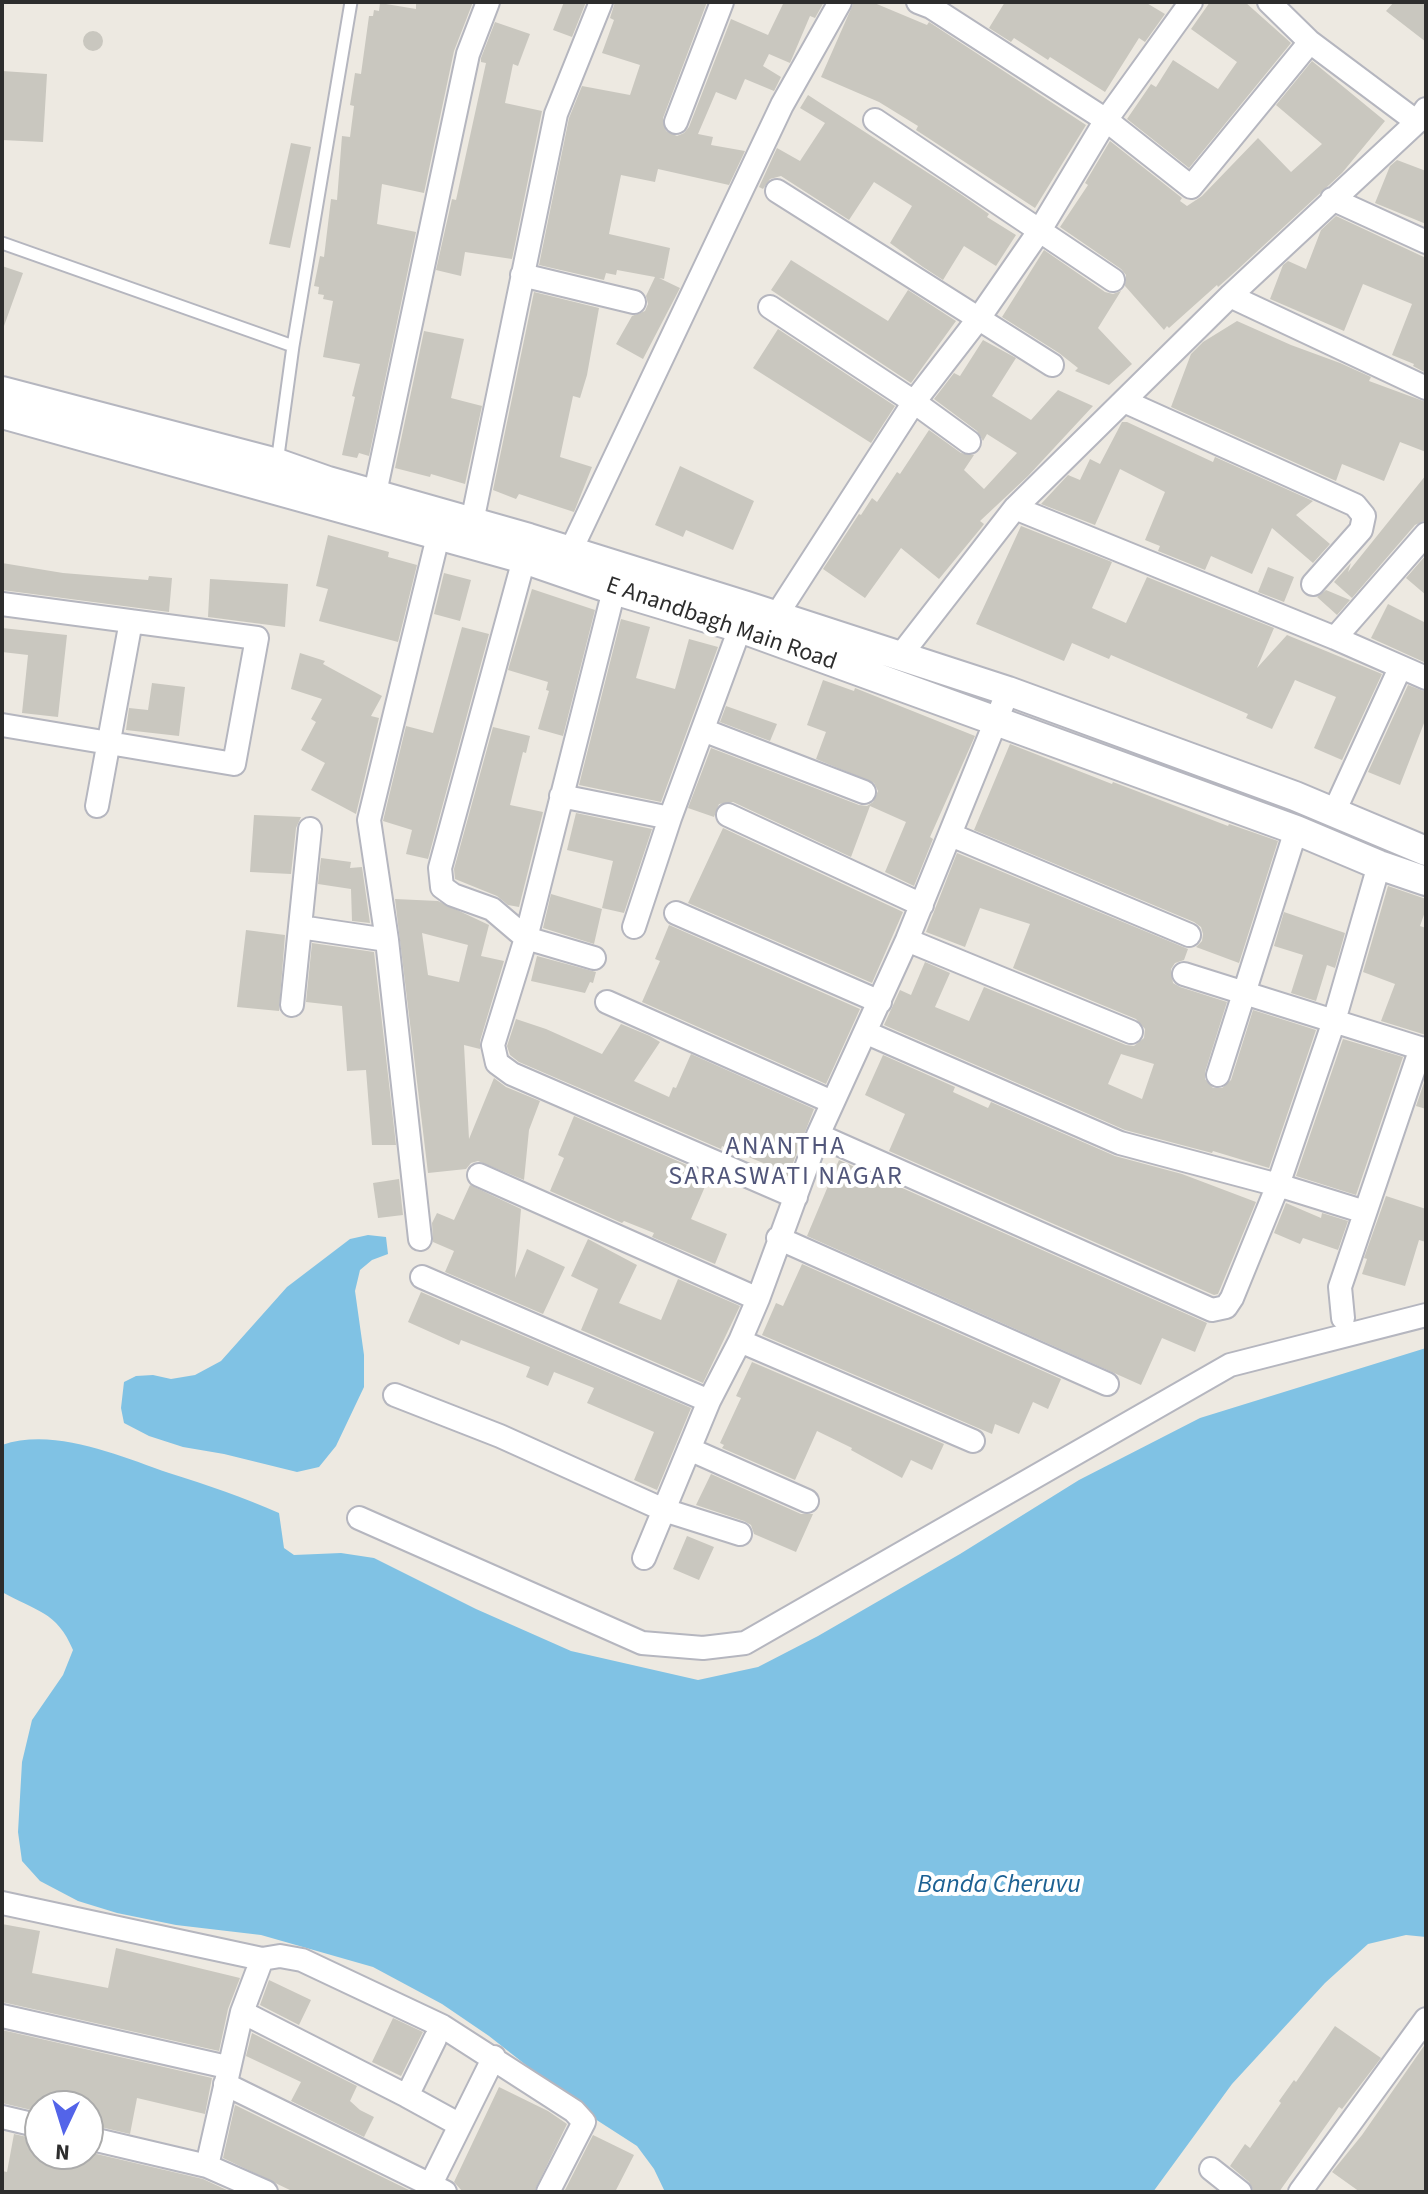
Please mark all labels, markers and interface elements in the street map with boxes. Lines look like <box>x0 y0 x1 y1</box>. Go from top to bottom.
street label: E Anandbagh Main Road <box>602 572 840 678</box>
district label: ANANTHA SARASWATI NAGAR <box>668 1132 904 1194</box>
water label: Banda Cheruvu <box>917 1870 1081 1902</box>
north arrow <box>24 2090 104 2170</box>
text: N <box>54 2135 71 2168</box>

